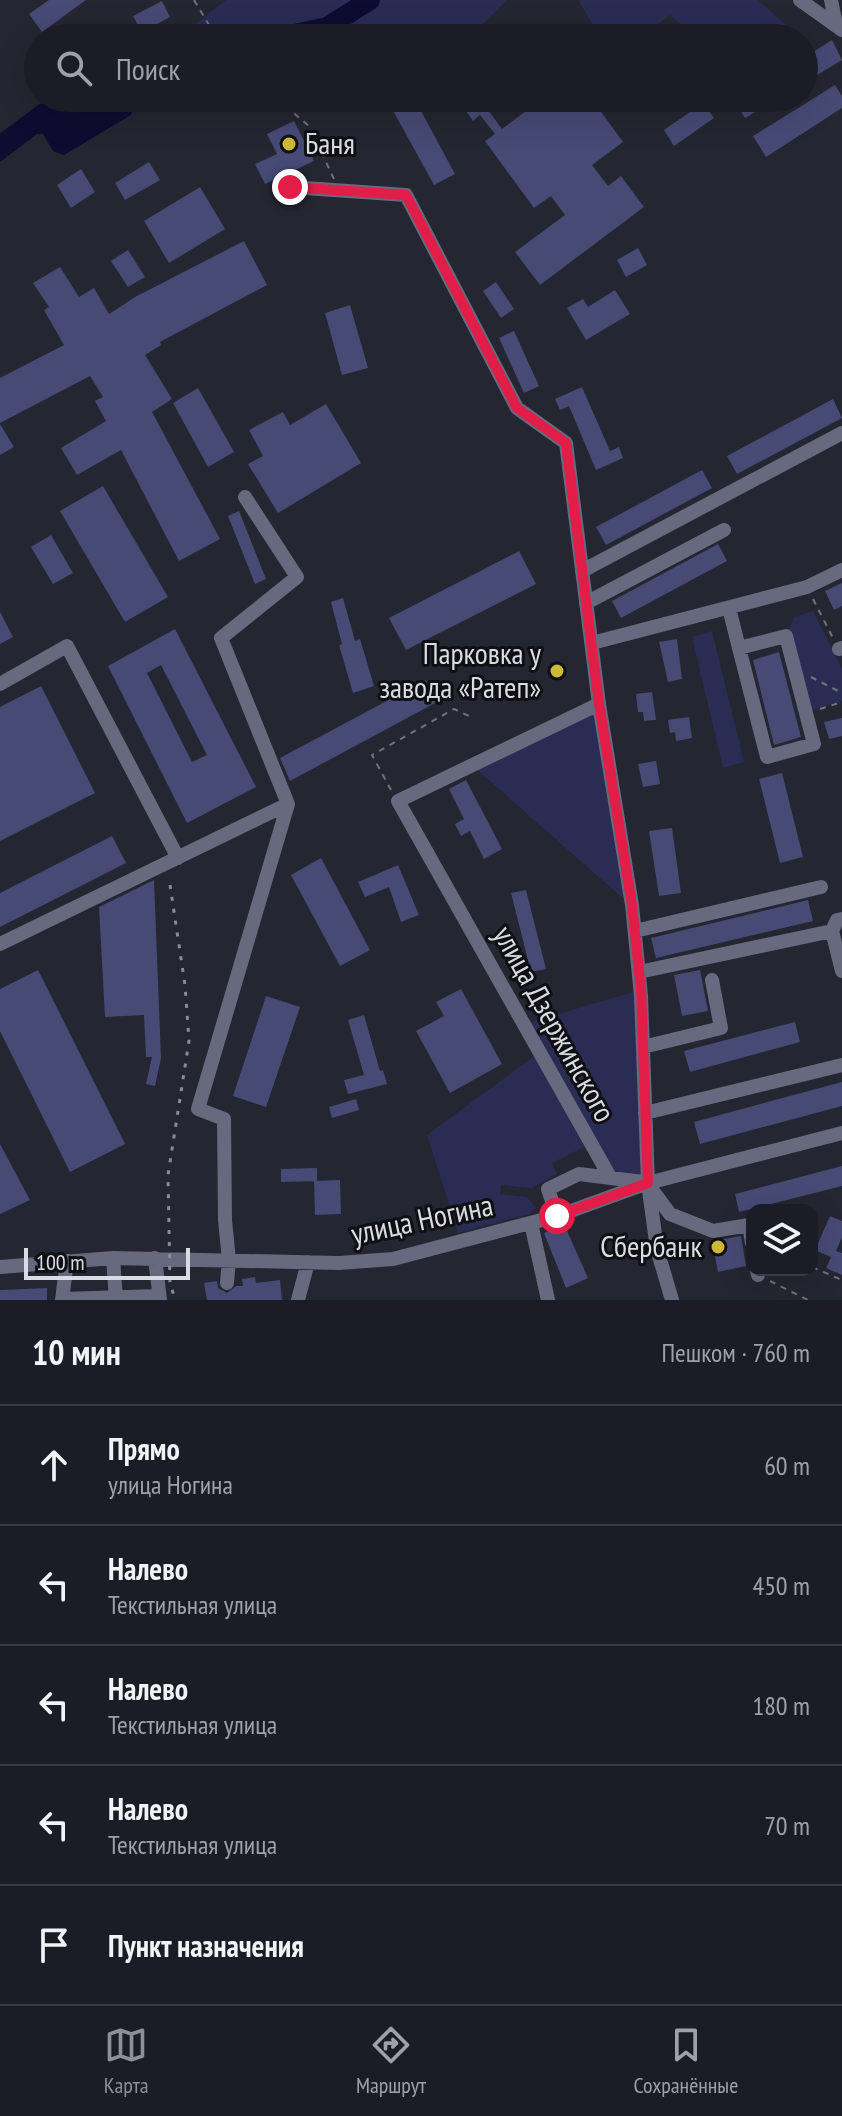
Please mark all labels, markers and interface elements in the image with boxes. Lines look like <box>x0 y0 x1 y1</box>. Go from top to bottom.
search box <box>24 24 818 112</box>
icon: search <box>52 46 96 90</box>
text: Поиск <box>116 49 180 88</box>
place label: Баня <box>305 123 355 162</box>
marker: Баня <box>280 135 298 153</box>
route end <box>272 169 308 205</box>
place label: Парковка у завода «Ратеп» <box>379 633 542 706</box>
marker: Парковка у завода «Ратеп» <box>548 662 566 680</box>
street label: улица Дзержинского <box>485 918 625 1128</box>
street label: улица Ногина <box>347 1184 496 1253</box>
route start <box>539 1198 575 1234</box>
map controls <box>746 1204 818 1276</box>
button: layers <box>746 1204 818 1276</box>
place label: Сбербанк <box>600 1226 702 1265</box>
marker: Сбербанк <box>709 1238 727 1256</box>
scale bar <box>24 1244 190 1280</box>
text: 100 m <box>36 1248 85 1276</box>
text: 10 мин <box>32 1330 121 1374</box>
text: Пешком · 760 m <box>661 1336 810 1369</box>
text: Прямо <box>108 1429 180 1468</box>
icon: ahead <box>32 1443 76 1487</box>
text: 60 m <box>764 1449 810 1482</box>
text: улица Ногина <box>108 1468 233 1501</box>
text: Налево <box>108 1549 188 1588</box>
icon: left <box>32 1563 76 1607</box>
text: 450 m <box>752 1569 810 1602</box>
text: Текстильная улица <box>108 1588 277 1621</box>
text: Налево <box>108 1669 188 1708</box>
icon: left <box>32 1683 76 1727</box>
text: 180 m <box>752 1689 810 1722</box>
text: Текстильная улица <box>108 1708 277 1741</box>
text: Налево <box>108 1789 188 1828</box>
icon: left <box>32 1803 76 1847</box>
text: 70 m <box>764 1809 810 1842</box>
text: Текстильная улица <box>108 1828 277 1861</box>
icon: arrive <box>32 1923 76 1967</box>
text: Пункт назначения <box>108 1926 304 1965</box>
tab: Карта <box>104 2023 149 2099</box>
tab: Маршрут <box>356 2023 426 2099</box>
tab: Сохранённые <box>634 2023 738 2099</box>

